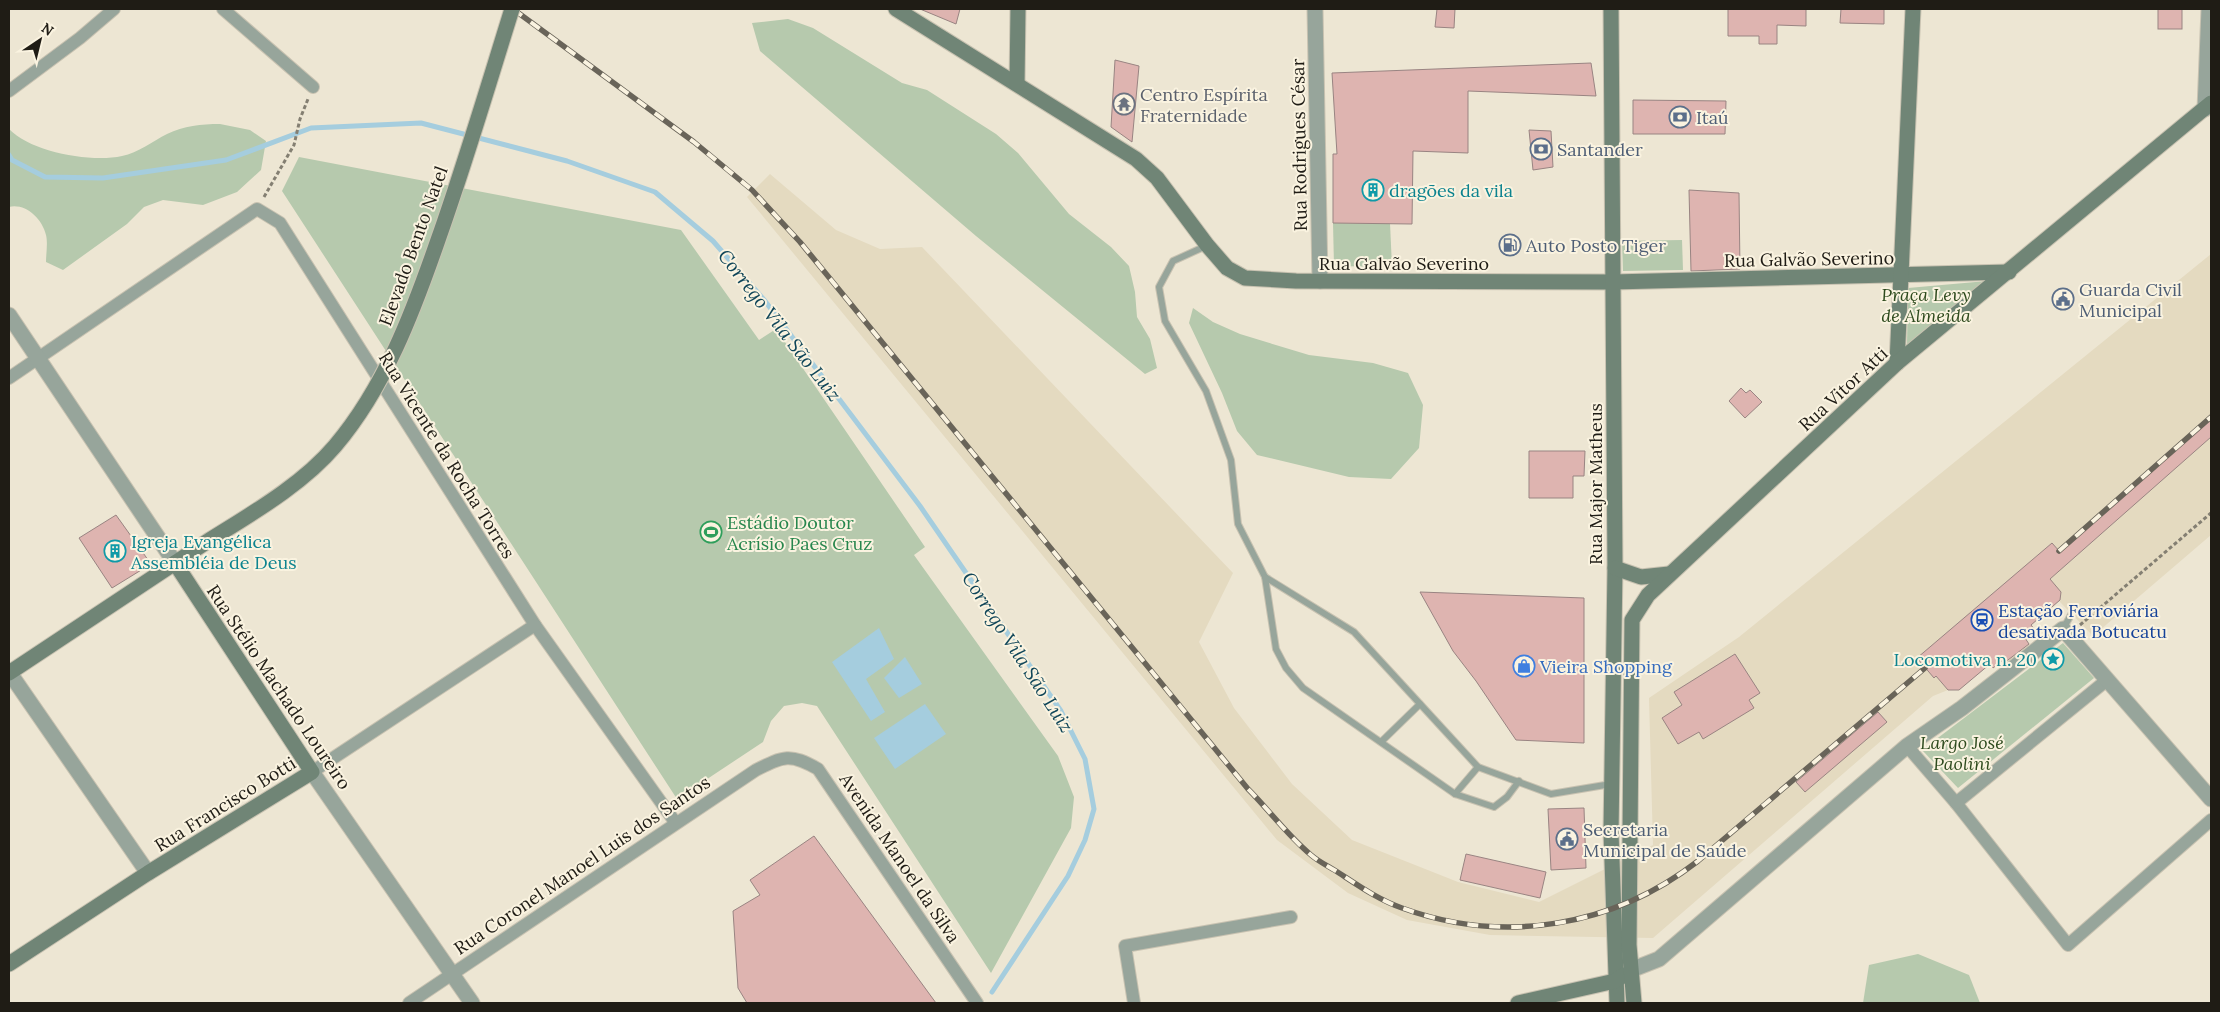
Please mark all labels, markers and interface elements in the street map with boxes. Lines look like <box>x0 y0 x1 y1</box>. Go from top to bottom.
north arrow <box>15 15 65 65</box>
text: N <box>38 19 57 40</box>
street label: Rua Rodrigues César <box>1286 58 1312 232</box>
place label: Centro Espírita Fraternidade <box>1140 83 1268 127</box>
temple icon: Centro Espírita Fraternidade <box>1112 92 1136 116</box>
bank icon: Itaú <box>1668 105 1692 129</box>
place label: Itaú <box>1696 106 1729 129</box>
bank icon: Santander <box>1529 137 1553 161</box>
place label: Santander <box>1557 138 1643 161</box>
street label: Elevado Bento Natel <box>373 163 453 329</box>
building icon: dragões da vila <box>1361 178 1385 202</box>
place label: dragões da vila <box>1389 179 1513 202</box>
fuel station icon: Auto Posto Tiger <box>1498 233 1522 257</box>
place label: Auto Posto Tiger <box>1525 234 1666 257</box>
water label: Corrego Vila São Luiz <box>713 244 847 406</box>
street label: Rua Galvão Severino <box>1724 246 1894 272</box>
street label: Rua Galvão Severino <box>1319 252 1489 275</box>
place label: Guarda Civil Municipal <box>2079 278 2182 322</box>
park label: Praça Levy de Almeida <box>1881 283 1971 327</box>
public building icon: Guarda Civil Municipal <box>2051 287 2075 311</box>
street label: Rua Vitor Atti <box>1794 342 1892 436</box>
street label: Rua Vicente da Rocha Torres <box>374 347 520 563</box>
street label: Rua Major Matheus <box>1584 403 1607 565</box>
place label: Estádio Doutor Acrísio Paes Cruz <box>726 511 873 555</box>
sports icon: Estádio Doutor Acrísio Paes Cruz <box>699 520 723 544</box>
place label: Igreja Evangélica Assembléia de Deus <box>130 530 297 574</box>
building icon: Igreja Evangélica Assembléia de Deus <box>103 539 127 563</box>
water label: Corrego Vila São Luiz <box>957 567 1079 737</box>
street label: Rua Stélio Machado Loureiro <box>202 580 356 794</box>
place label: Estação Ferroviária desativada Botucatu <box>1998 599 2167 643</box>
station icon: Estação Ferroviária desativada Botucatu <box>1970 608 1994 632</box>
place icon: Locomotiva n. 20 <box>2041 647 2065 671</box>
place label: Locomotiva n. 20 <box>1894 648 2037 671</box>
shop icon: Vieira Shopping <box>1512 654 1536 678</box>
place label: Vieira Shopping <box>1539 655 1673 678</box>
park label: Largo José Paolini <box>1920 731 2004 775</box>
street label: Rua Francisco Botti <box>150 751 300 857</box>
street label: Avenida Manoel da Silva <box>834 768 965 947</box>
street label: Rua Coronel Manoel Luis dos Santos <box>450 770 714 960</box>
place label: Secretaria Municipal de Saúde <box>1583 818 1747 862</box>
public building icon: Secretaria Municipal de Saúde <box>1555 827 1579 851</box>

